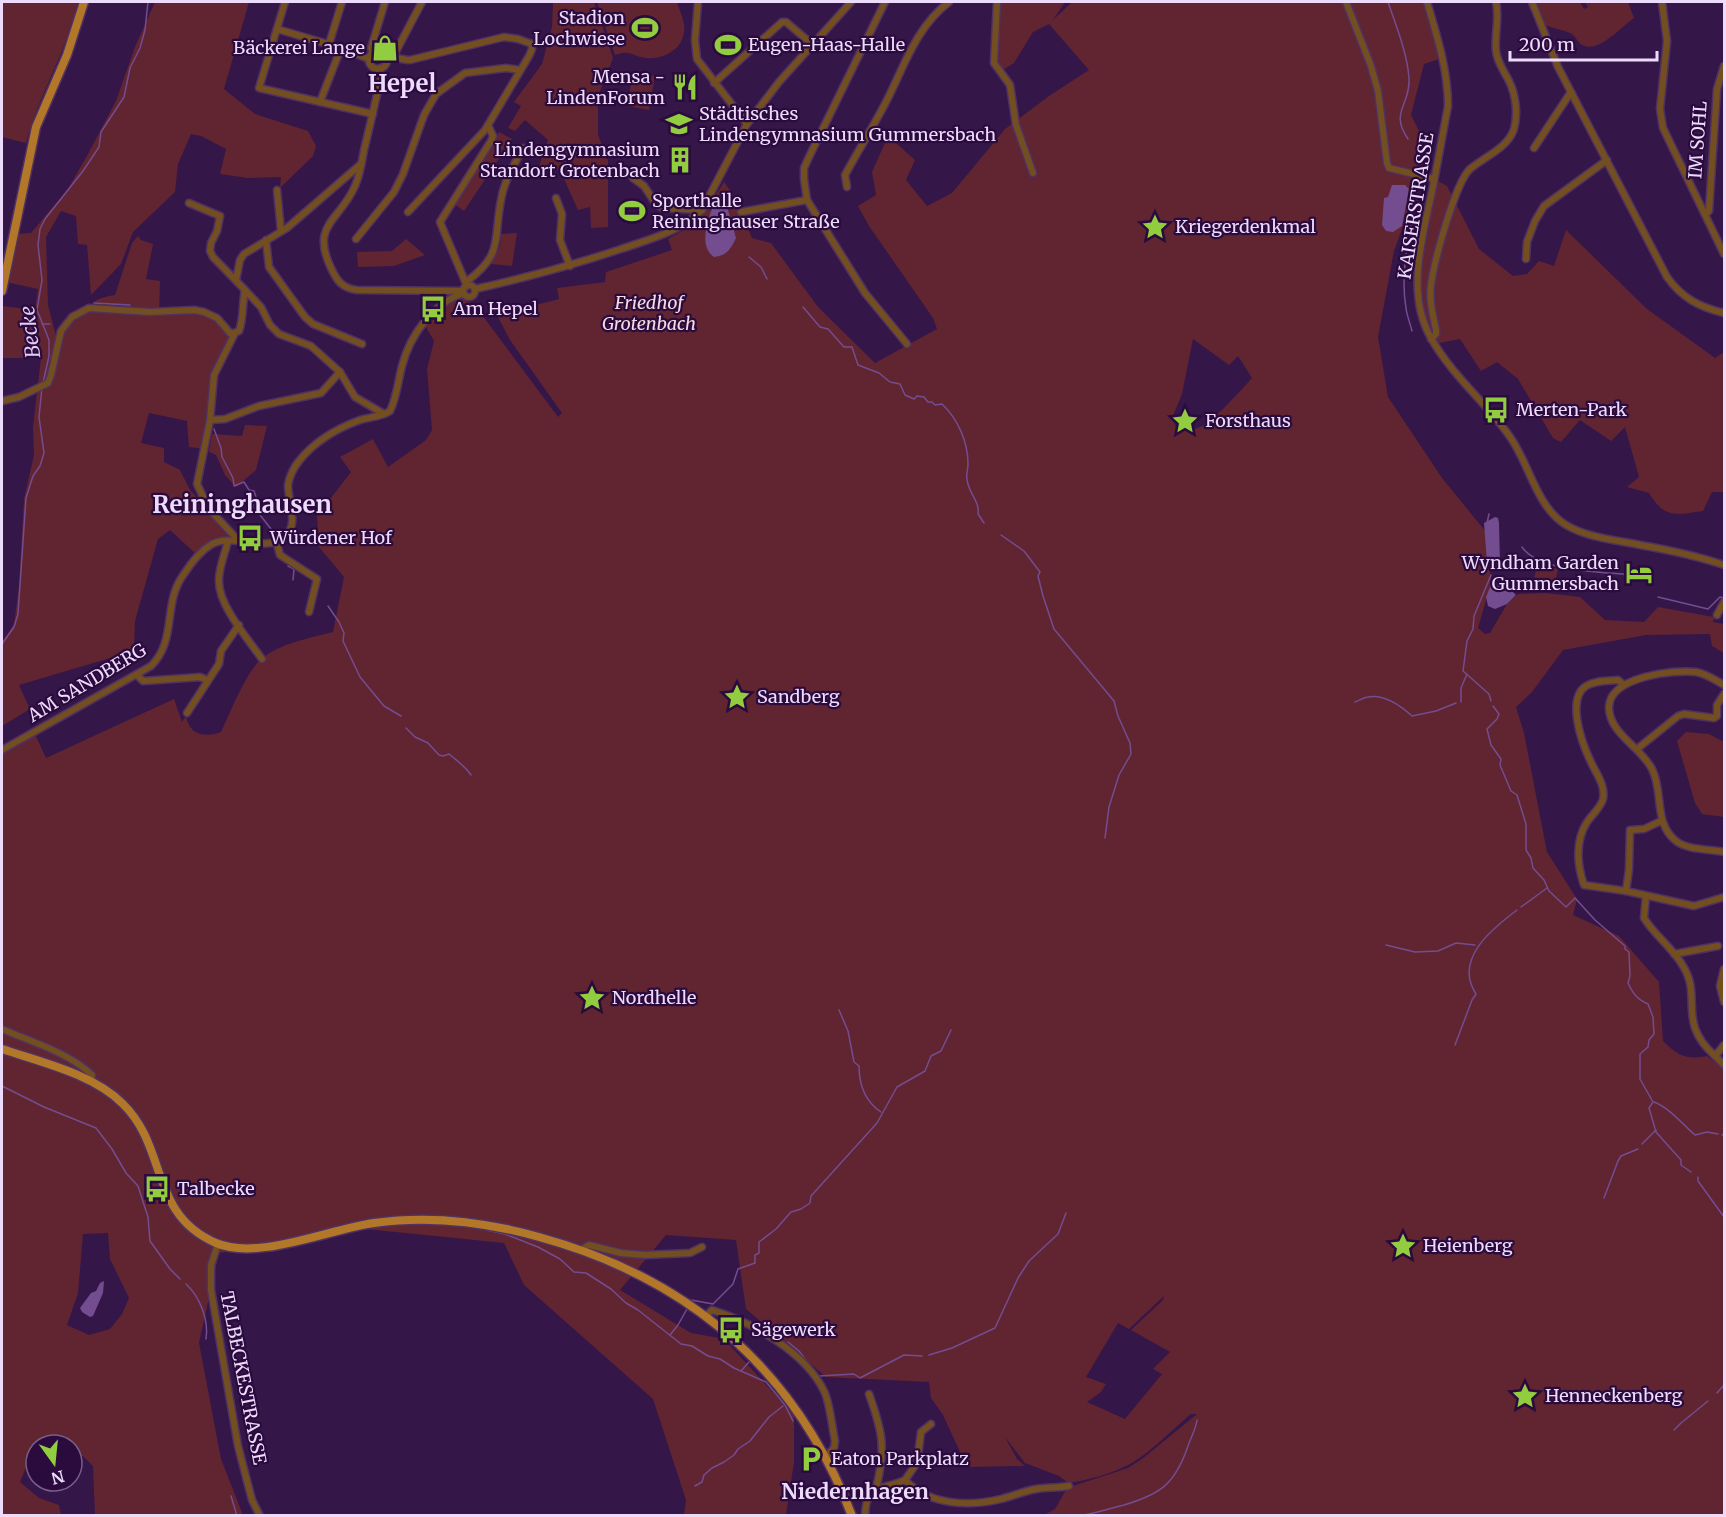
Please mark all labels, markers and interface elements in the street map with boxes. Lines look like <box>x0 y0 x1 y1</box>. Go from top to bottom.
place label: Stadion Lochwiese <box>533 6 625 50</box>
sports icon: Stadion Lochwiese <box>630 13 660 43</box>
scale bar <box>1510 24 1657 62</box>
sports icon: Eugen-Haas-Halle <box>713 30 743 60</box>
shop icon: Bäckerei Lange <box>370 33 400 63</box>
place label: Eugen-Haas-Halle <box>748 33 905 56</box>
text: 200 m <box>1519 33 1575 56</box>
place label: Bäckerei Lange <box>233 36 365 59</box>
place label: Mensa - LindenForum <box>546 65 665 109</box>
district label: Hepel <box>368 68 436 99</box>
restaurant icon: Mensa - LindenForum <box>670 72 700 102</box>
street label: IM SOHL <box>1683 100 1712 180</box>
place label: Städtisches Lindengymnasium Gummersbach <box>699 102 996 146</box>
school or university icon: Städtisches Lindengymnasium Gummersbach <box>664 109 694 139</box>
street label: KAISERSTRASSE <box>1393 130 1439 281</box>
place label: Lindengymnasium Standort Grotenbach <box>480 138 660 182</box>
building icon: Lindengymnasium Standort Grotenbach <box>665 145 695 175</box>
place label: Sporthalle Reininghauser Straße <box>652 189 840 233</box>
sports icon: Sporthalle Reininghauser Straße <box>617 196 647 226</box>
place icon: Kriegerdenkmal <box>1140 212 1170 242</box>
place label: Kriegerdenkmal <box>1175 215 1316 238</box>
park label: Friedhof Grotenbach <box>602 291 696 335</box>
bus stop icon: Am Hepel <box>418 294 448 324</box>
place label: Am Hepel <box>452 297 538 320</box>
water label: Becke <box>14 304 45 360</box>
bus stop icon: Merten-Park <box>1481 395 1511 425</box>
place label: Merten-Park <box>1516 398 1628 421</box>
place icon: Forsthaus <box>1170 406 1200 436</box>
place label: Forsthaus <box>1205 409 1291 432</box>
district label: Reininghausen <box>152 489 332 520</box>
bus stop icon: Würdener Hof <box>235 523 265 553</box>
place label: Würdener Hof <box>269 526 393 549</box>
place label: Wyndham Garden Gummersbach <box>1461 551 1619 595</box>
hotel icon: Wyndham Garden Gummersbach <box>1624 558 1654 588</box>
street label: AM SANDBERG <box>22 638 150 728</box>
place icon: Sandberg <box>722 682 752 712</box>
place label: Sandberg <box>757 685 840 708</box>
place icon: Nordhelle <box>577 983 607 1013</box>
place label: Nordhelle <box>612 986 696 1009</box>
bus stop icon: Talbecke <box>142 1174 172 1204</box>
place label: Talbecke <box>177 1177 255 1200</box>
place icon: Heienberg <box>1388 1231 1418 1261</box>
place label: Heienberg <box>1423 1234 1513 1257</box>
street label: TALBECKESTRASSE <box>215 1289 272 1467</box>
bus stop icon: Sägewerk <box>716 1315 746 1345</box>
place label: Sägewerk <box>751 1318 836 1341</box>
place icon: Henneckenberg <box>1510 1381 1540 1411</box>
place label: Henneckenberg <box>1545 1384 1682 1407</box>
north arrow <box>24 1433 84 1493</box>
parking icon: Eaton Parkplatz <box>796 1444 826 1474</box>
place label: Eaton Parkplatz <box>831 1447 969 1470</box>
text: N <box>49 1466 67 1489</box>
district label: Niedernhagen <box>781 1478 929 1505</box>

